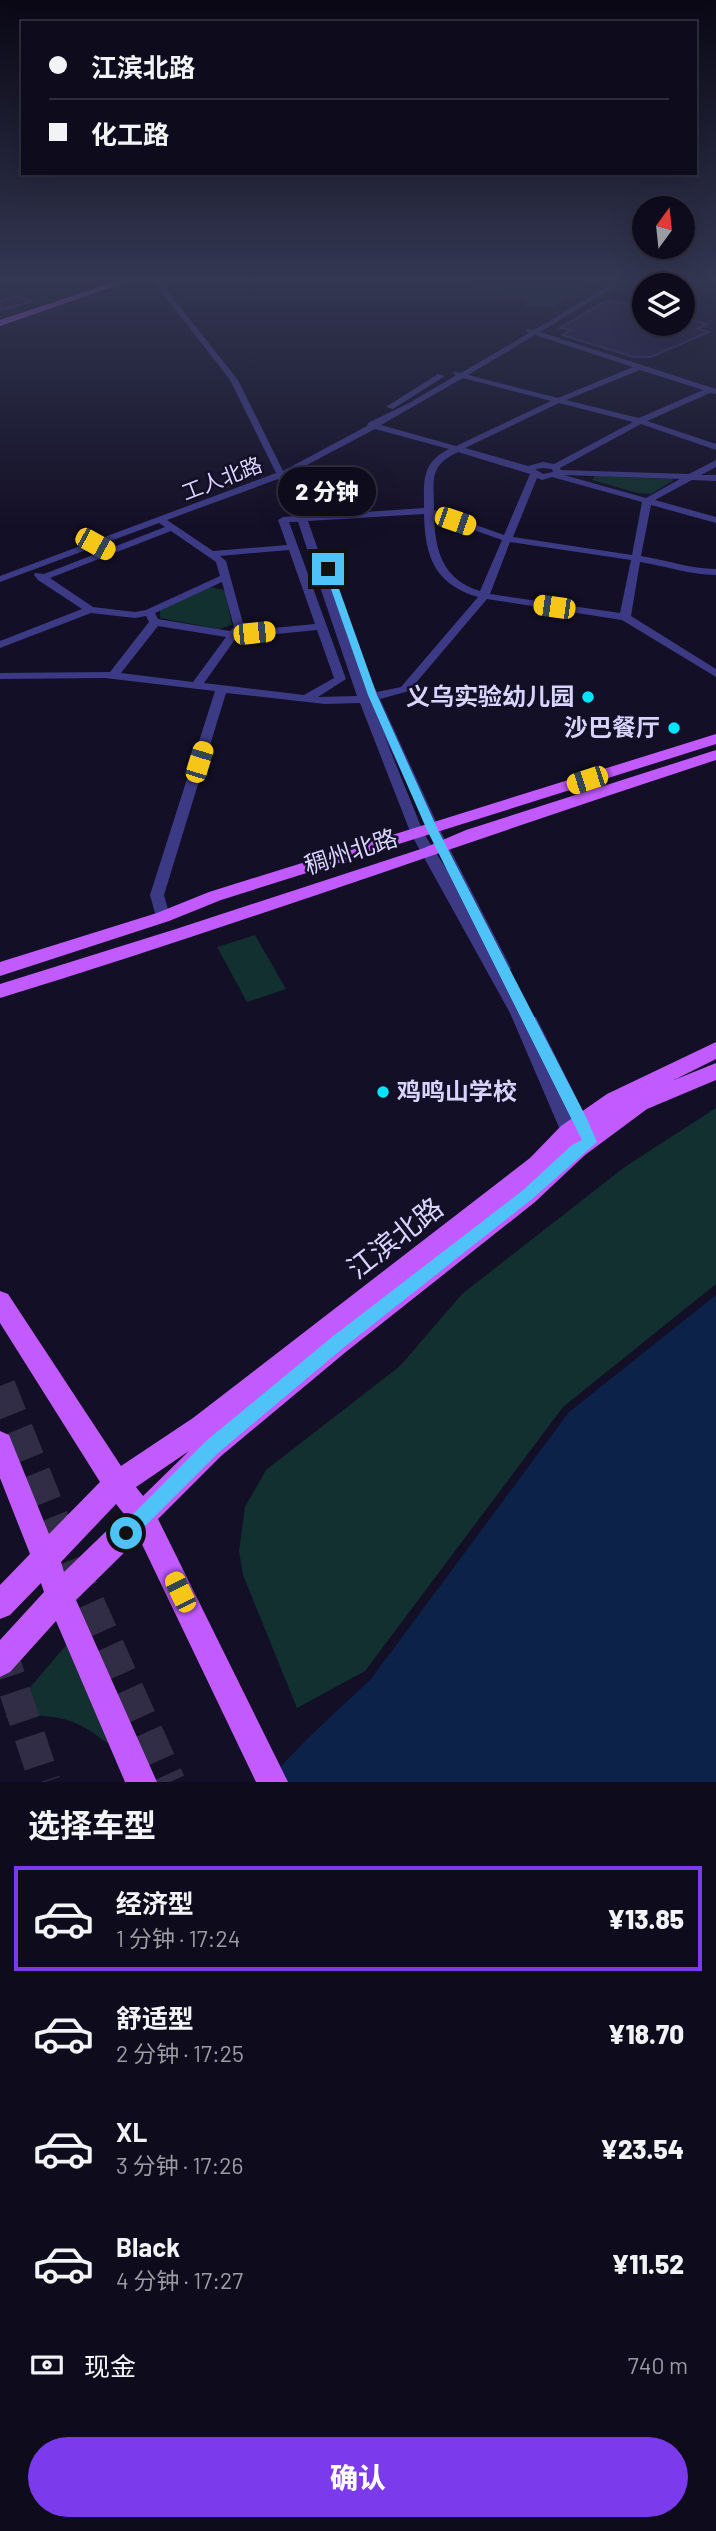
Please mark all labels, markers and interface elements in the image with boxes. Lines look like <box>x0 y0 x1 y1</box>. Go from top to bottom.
text: 江滨北路 <box>91 51 195 82</box>
text: 化工路 <box>91 118 169 149</box>
north arrow <box>632 196 695 259</box>
map controls <box>632 196 695 336</box>
button: layers <box>632 273 695 336</box>
street label: 工人北路 <box>178 451 265 504</box>
callout: 2 分钟 <box>279 468 377 516</box>
text: 2 分钟 <box>295 477 359 505</box>
car <box>432 504 479 538</box>
car <box>72 525 119 563</box>
route end <box>312 553 344 585</box>
car <box>532 594 577 620</box>
car <box>233 620 276 646</box>
place label: 义乌实验幼儿园 <box>406 681 574 710</box>
marker: 义乌实验幼儿园 <box>580 689 596 705</box>
place label: 沙巴餐厅 <box>564 712 660 741</box>
marker: 沙巴餐厅 <box>666 720 682 736</box>
car <box>183 739 216 785</box>
car <box>564 764 611 796</box>
street label: 稠州北路 <box>300 822 401 879</box>
place label: 鸡鸣山学校 <box>397 1076 517 1105</box>
marker: 鸡鸣山学校 <box>375 1084 391 1100</box>
street label: 江滨北路 <box>340 1189 449 1285</box>
route start <box>110 1517 142 1549</box>
car <box>162 1569 199 1615</box>
text: 选择车型 <box>28 1805 156 1843</box>
icon: car <box>32 1887 95 1950</box>
text: 经济型 <box>116 1887 194 1918</box>
text: ¥13.85 <box>607 1903 684 1934</box>
text: 1 分钟 · 17:24 <box>116 1924 240 1952</box>
icon: car <box>32 2002 95 2065</box>
text: 舒适型 <box>116 2002 194 2033</box>
text: ¥18.70 <box>608 2018 684 2049</box>
text: 2 分钟 · 17:25 <box>116 2039 244 2067</box>
text: XL <box>116 2116 147 2147</box>
icon: car <box>32 2117 95 2180</box>
text: ¥23.54 <box>600 2133 684 2164</box>
text: 3 分钟 · 17:26 <box>116 2151 243 2179</box>
text: Black <box>116 2231 180 2262</box>
icon: car <box>32 2232 95 2295</box>
text: ¥11.52 <box>612 2248 684 2279</box>
text: 4 分钟 · 17:27 <box>116 2266 243 2294</box>
icon: cash <box>28 2346 66 2384</box>
text: 现金 <box>84 2350 136 2381</box>
text: 740 m <box>628 2351 688 2379</box>
button: 确认 <box>28 2437 688 2517</box>

